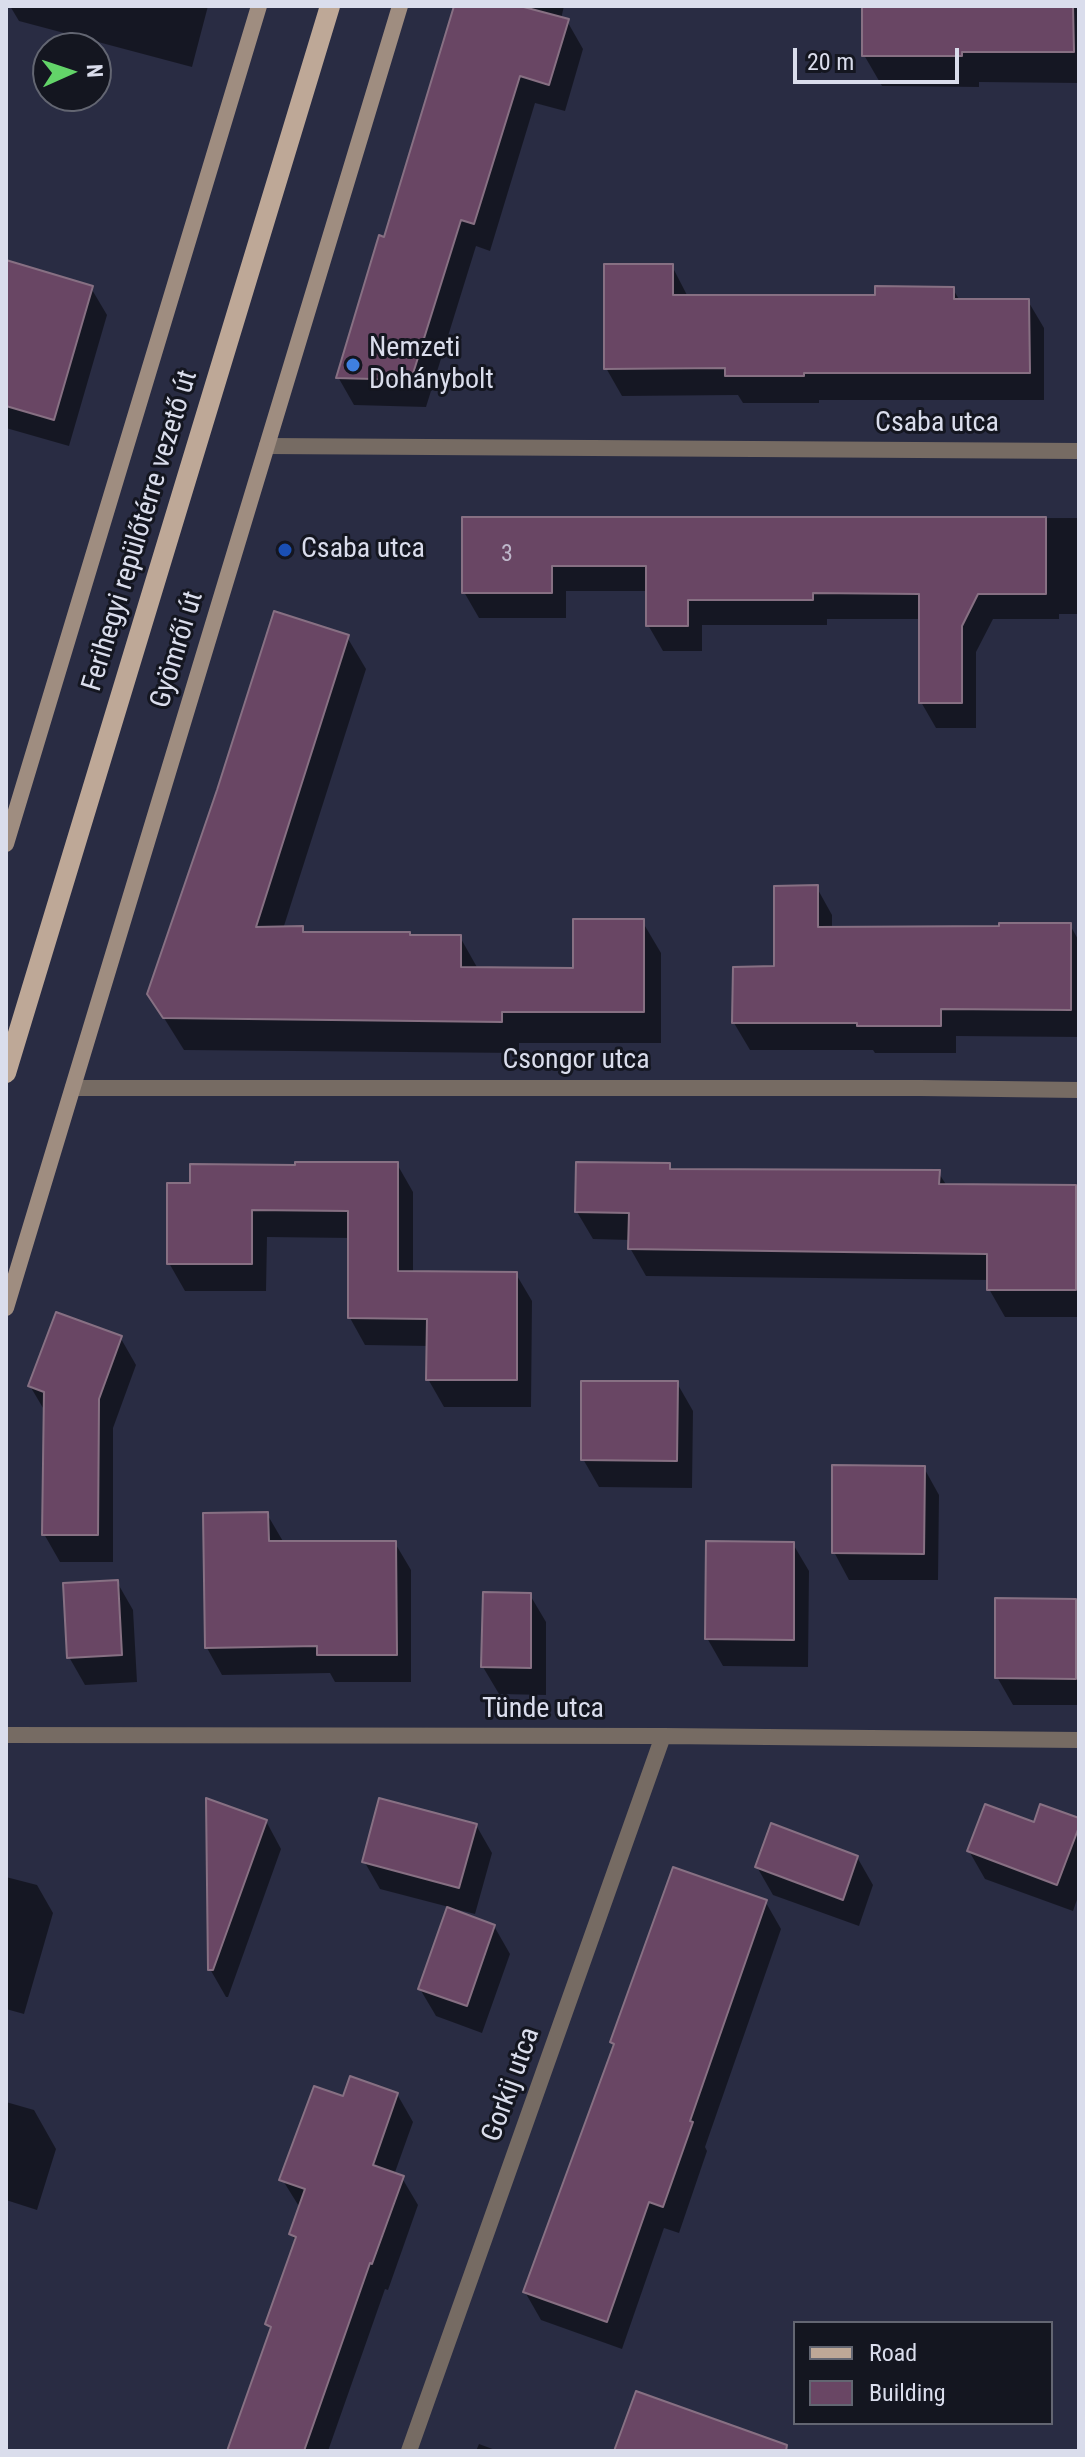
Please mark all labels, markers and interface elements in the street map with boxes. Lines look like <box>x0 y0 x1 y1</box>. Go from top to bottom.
north arrow <box>32 32 112 112</box>
scale bar <box>797 32 963 82</box>
text: 20 m <box>807 48 854 76</box>
text: N <box>82 63 107 78</box>
place label: Nemzeti Dohánybolt <box>369 332 494 398</box>
marker: Nemzeti Dohánybolt <box>344 356 362 374</box>
street label: Ferihegyi repülőtérre vezető út <box>76 367 206 695</box>
street label: Csaba utca <box>875 407 999 441</box>
place label: Csaba utca <box>301 533 425 567</box>
marker: Csaba utca <box>276 541 294 559</box>
house number: 3 <box>501 541 513 569</box>
street label: Gyömrői út <box>144 588 212 712</box>
street label: Csongor utca <box>502 1044 650 1078</box>
street label: Tünde utca <box>482 1693 604 1727</box>
street label: Gorkij utca <box>476 2023 548 2147</box>
legend <box>793 2321 1053 2425</box>
text: Road <box>869 2339 917 2367</box>
text: Building <box>869 2379 946 2407</box>

